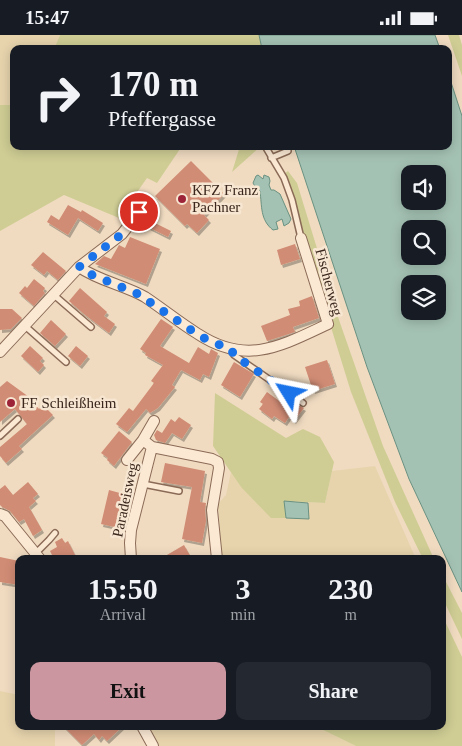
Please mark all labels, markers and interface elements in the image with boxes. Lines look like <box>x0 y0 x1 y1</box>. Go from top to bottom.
text: 15:47 <box>25 7 69 28</box>
icon: right <box>25 65 90 130</box>
text: 170 m <box>108 65 198 104</box>
text: Pfeffergasse <box>108 106 216 131</box>
map controls <box>401 165 446 320</box>
button: sound <box>401 165 446 210</box>
place label: KFZ Franz Pachner <box>192 182 259 215</box>
pin <box>118 191 160 233</box>
marker: KFZ Franz Pachner <box>176 193 188 205</box>
icon: arrive <box>125 198 153 226</box>
button: search <box>401 220 446 265</box>
street label: Fischerweg <box>312 247 346 318</box>
button: layers <box>401 275 446 320</box>
position arrow <box>262 366 314 418</box>
place label: FF Schleißheim <box>21 395 117 411</box>
marker: FF Schleißheim <box>5 397 17 409</box>
street label: Paradeisweg <box>109 461 141 539</box>
text: 15:50 <box>88 572 158 605</box>
text: 3 <box>235 572 250 605</box>
text: 230 <box>328 572 373 605</box>
text: Arrival <box>100 606 146 623</box>
text: min <box>231 606 255 623</box>
text: m <box>344 606 357 623</box>
button: Exit <box>30 662 226 720</box>
button: Share <box>236 662 431 720</box>

